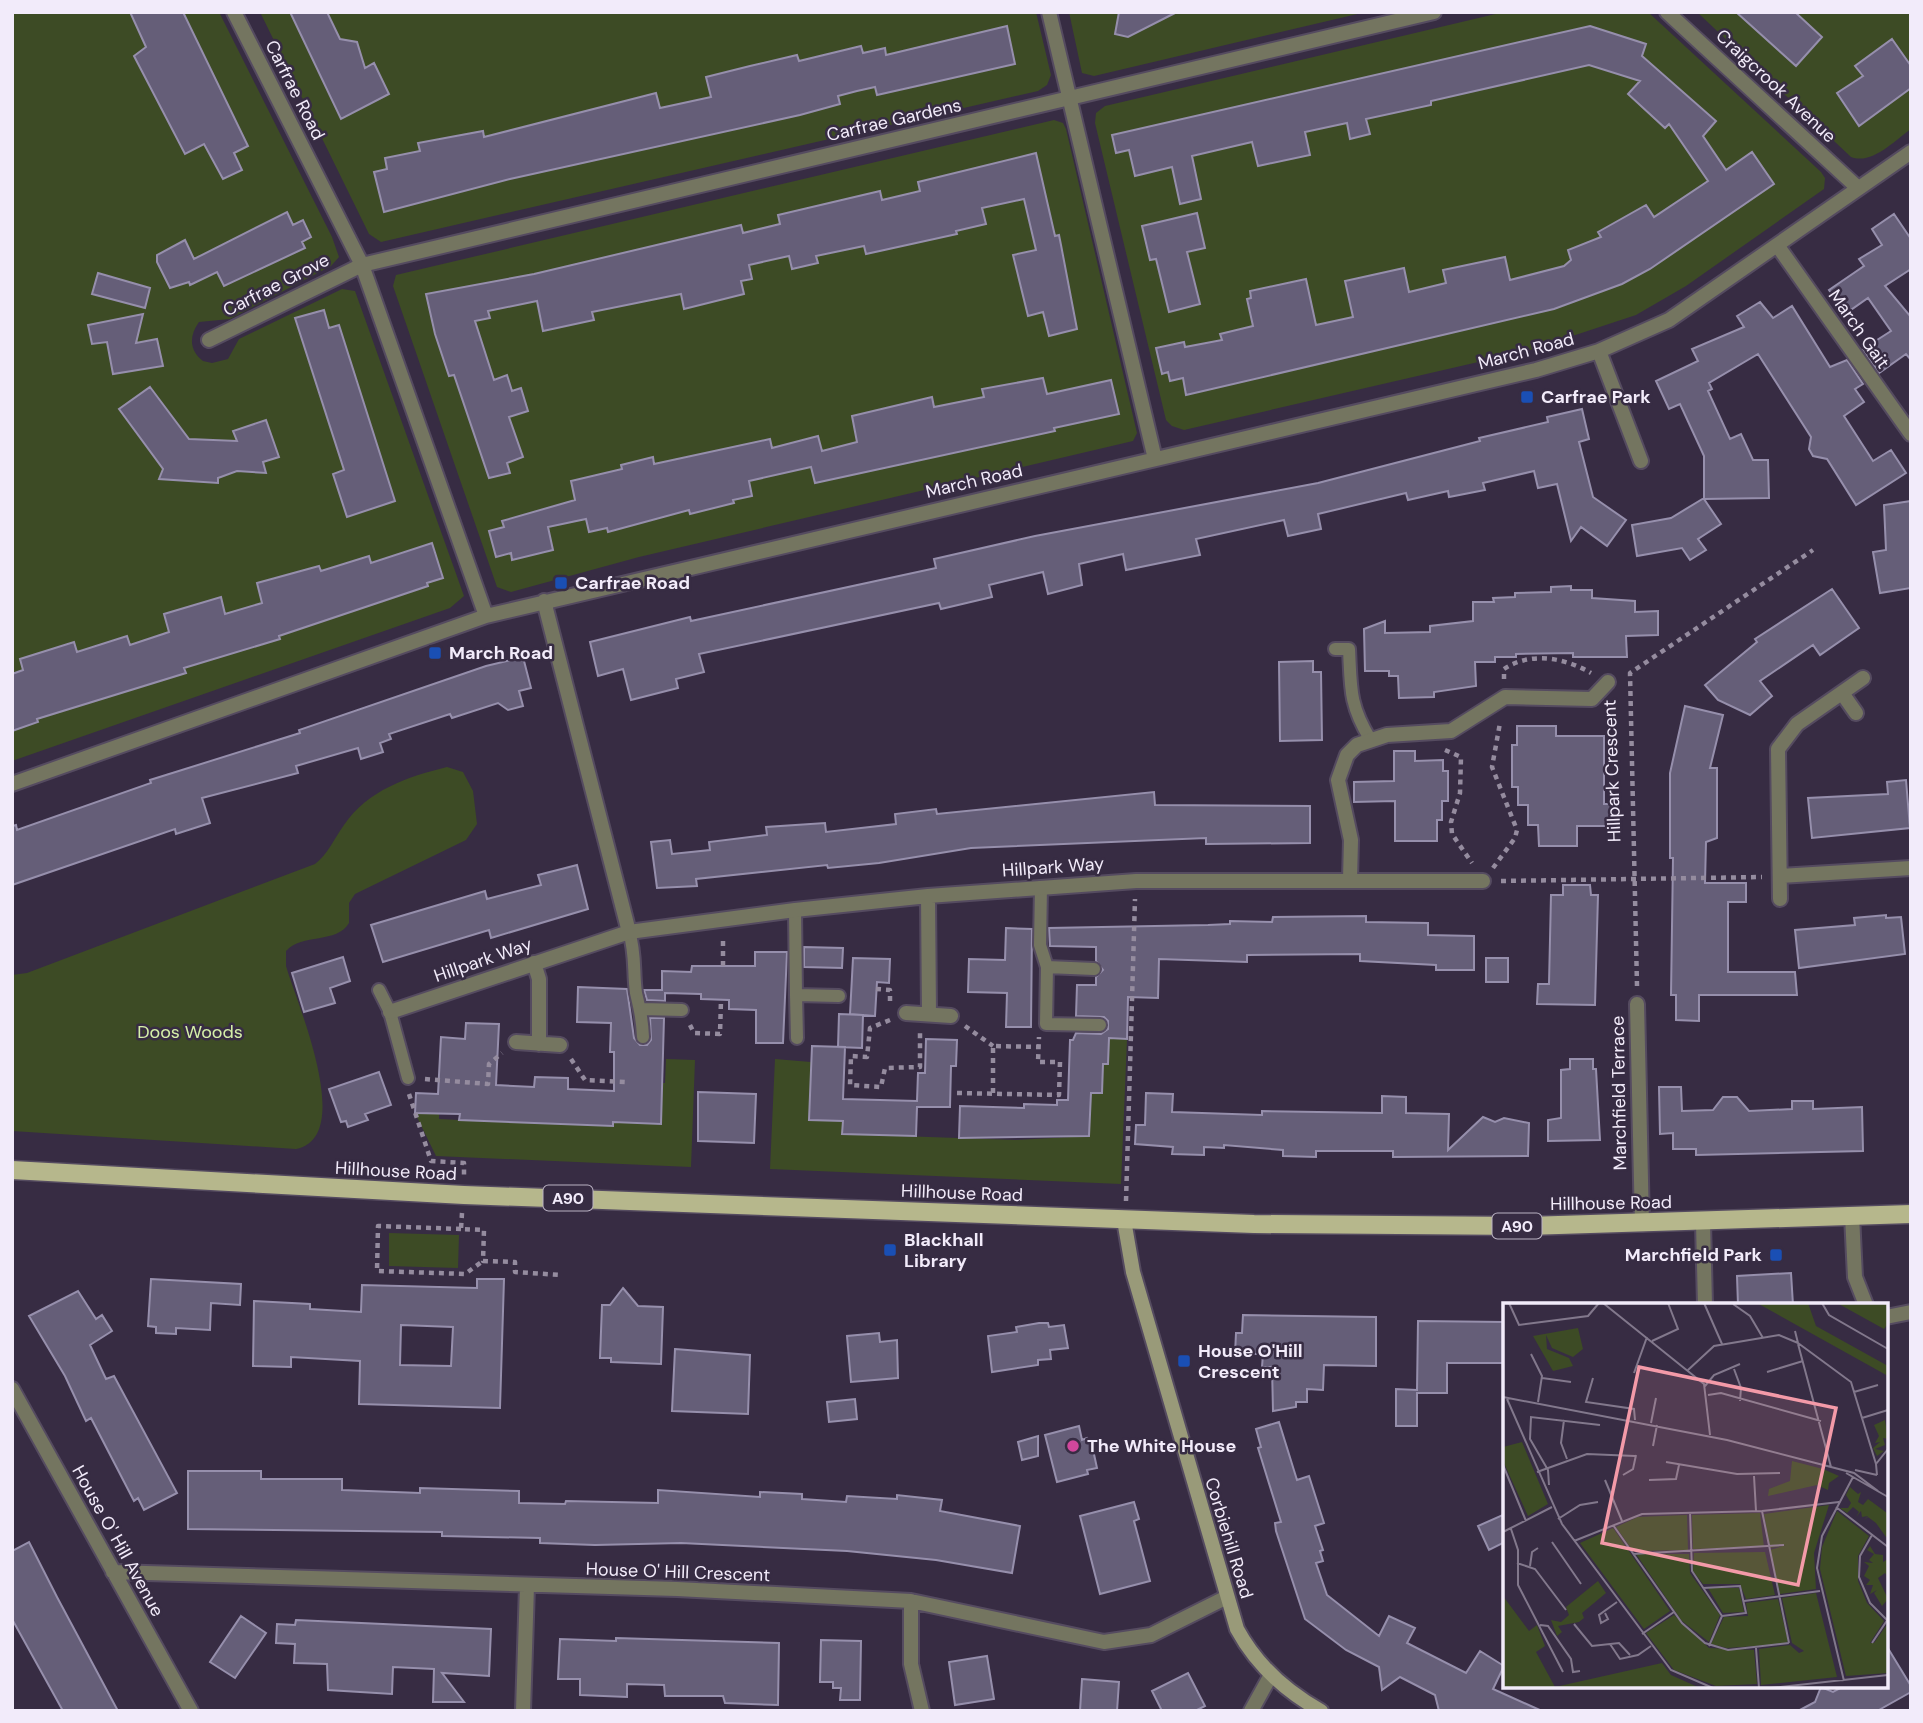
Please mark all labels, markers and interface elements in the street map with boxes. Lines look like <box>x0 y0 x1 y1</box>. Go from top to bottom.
street label: Craigcrook Avenue <box>1711 24 1841 148</box>
street label: Carfrae Road <box>260 36 330 144</box>
street label: Carfrae Gardens <box>824 93 964 147</box>
street label: Carfrae Grove <box>219 248 333 322</box>
street label: March Gait <box>1823 285 1895 373</box>
street label: March Road <box>1475 327 1577 375</box>
place label: Carfrae Park <box>1541 385 1651 409</box>
marker: Carfrae Park <box>1519 389 1535 405</box>
street label: March Road <box>923 458 1025 504</box>
place label: Carfrae Road <box>575 571 690 595</box>
marker: Carfrae Road <box>553 575 569 591</box>
place label: March Road <box>449 641 553 665</box>
marker: March Road <box>427 645 443 661</box>
street label: Hillpark Crescent <box>1598 699 1626 843</box>
street label: Hillpark Way <box>1001 851 1105 883</box>
street label: Hillpark Way <box>431 932 535 988</box>
street label: Marchfield Terrace <box>1606 1015 1632 1171</box>
park label: Doos Woods <box>137 1020 243 1044</box>
street label: Hillhouse Road <box>335 1156 457 1186</box>
street label: Hillhouse Road <box>901 1179 1023 1207</box>
road number: A90 <box>544 1186 592 1210</box>
street label: Hillhouse Road <box>1550 1190 1672 1216</box>
road number: A90 <box>1492 1214 1542 1238</box>
place label: Blackhall Library <box>904 1228 983 1273</box>
marker: Blackhall Library <box>882 1242 898 1258</box>
place label: Marchfield Park <box>1625 1243 1763 1267</box>
marker: Marchfield Park <box>1768 1247 1784 1263</box>
inset map <box>1503 1303 1888 1688</box>
place label: House O'Hill Crescent <box>1198 1339 1303 1384</box>
marker: House O'Hill Crescent <box>1176 1353 1192 1369</box>
place label: The White House <box>1087 1434 1236 1458</box>
marker: The White House <box>1065 1438 1081 1454</box>
street label: House O' Hill Avenue <box>66 1461 170 1621</box>
street label: Corbiehill Road <box>1199 1475 1259 1601</box>
street label: House O' Hill Crescent <box>585 1557 771 1587</box>

